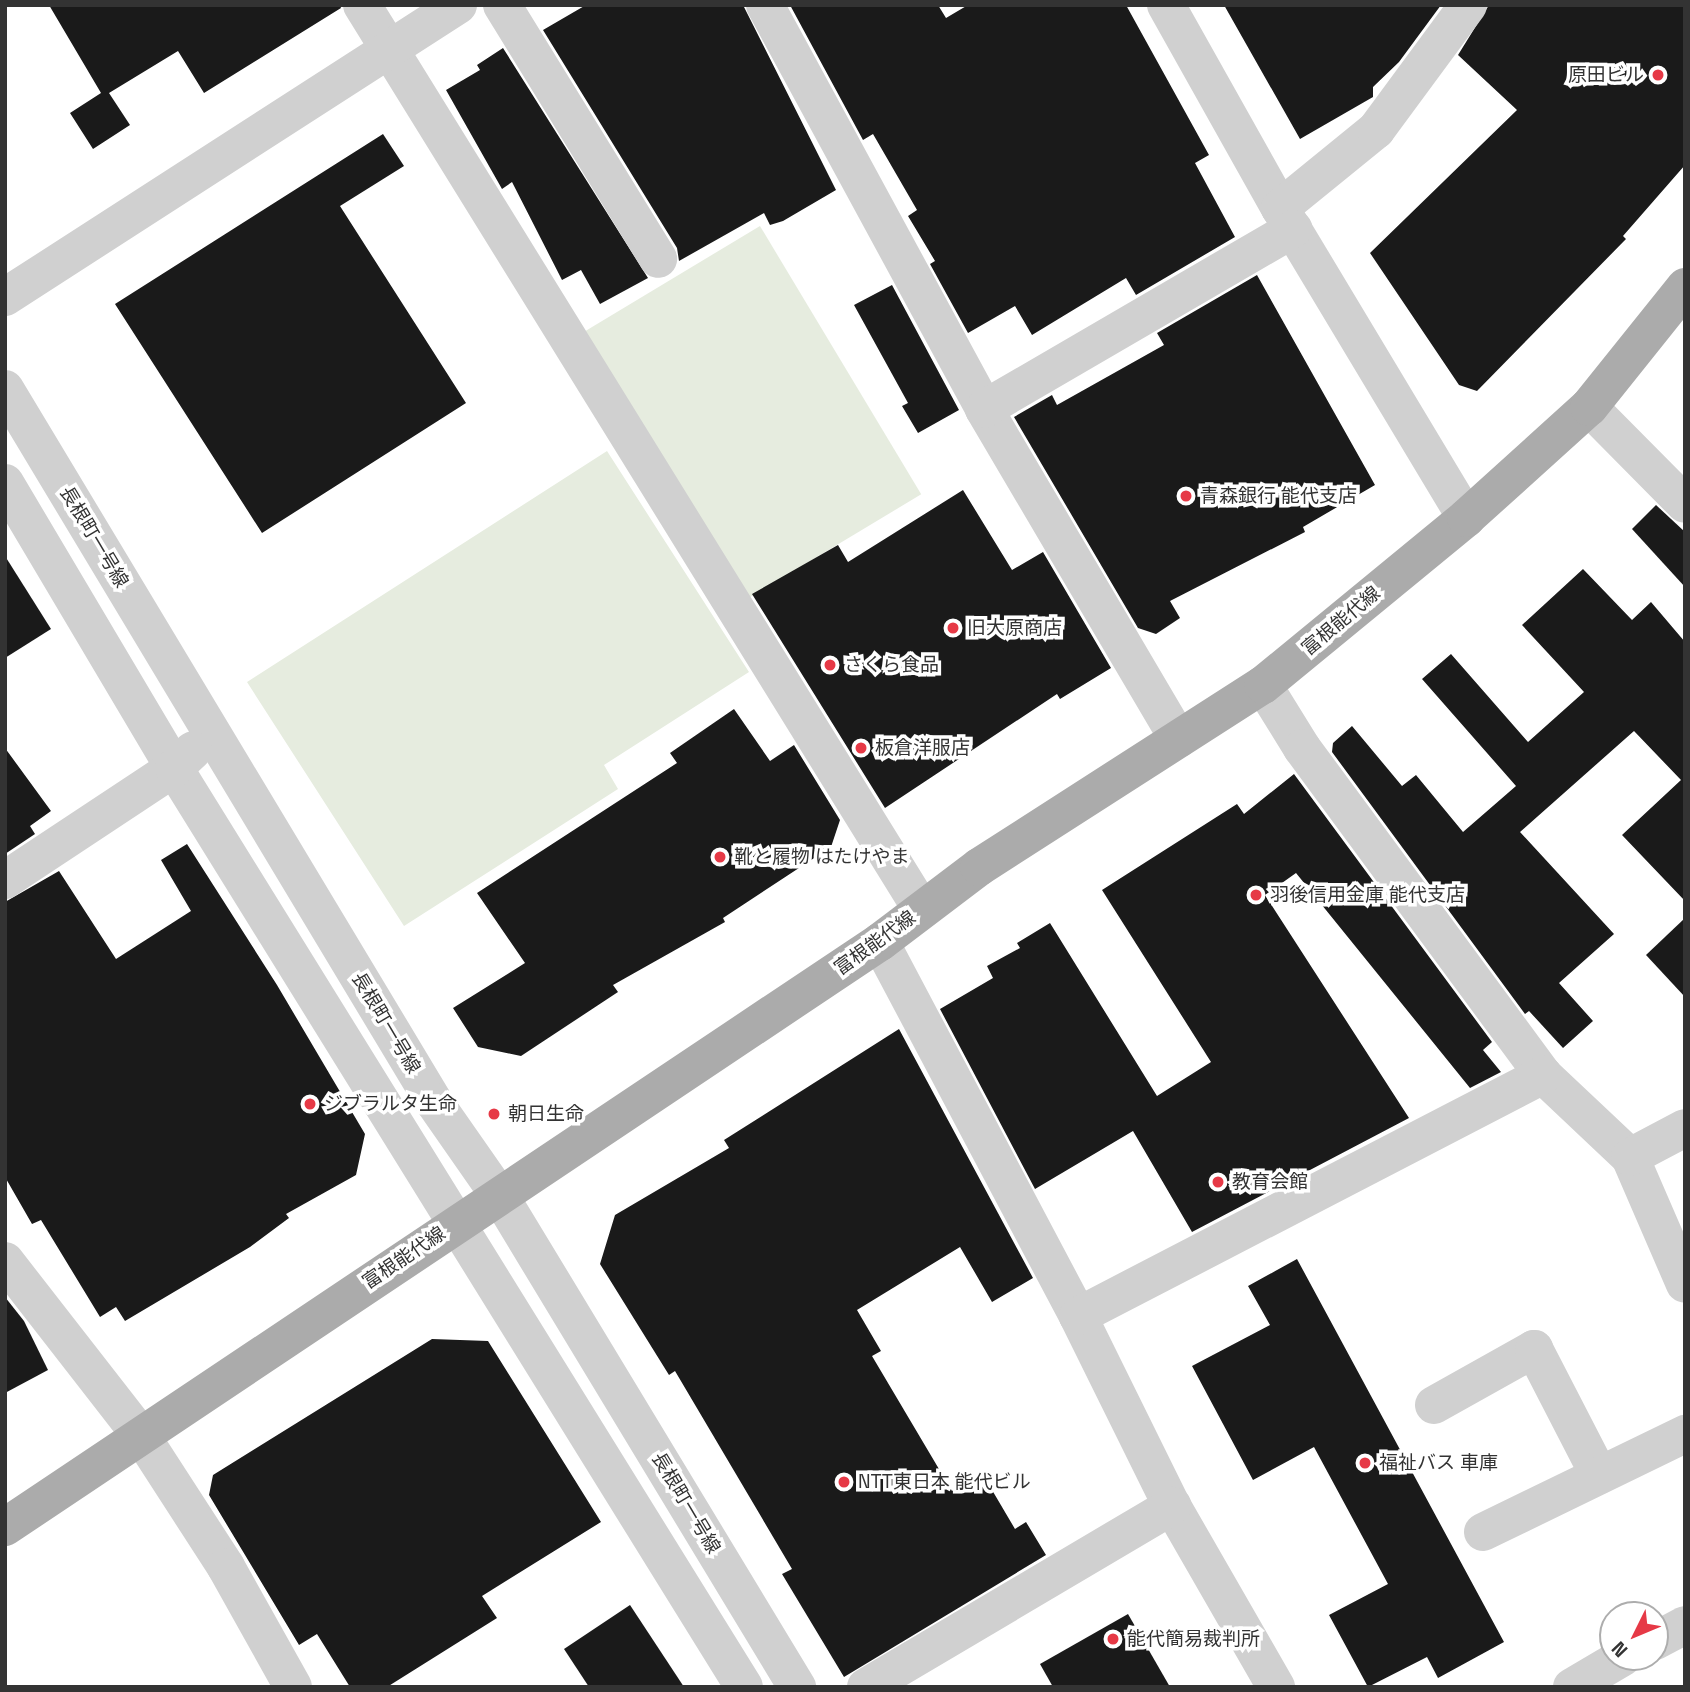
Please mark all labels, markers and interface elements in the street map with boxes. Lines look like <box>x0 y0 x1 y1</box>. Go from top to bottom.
place label: 原田ビル <box>1568 64 1644 86</box>
marker: 原田ビル <box>1650 67 1666 83</box>
street label: 長根町一号線 <box>55 482 133 592</box>
place label: 青森銀行 能代支店 <box>1200 485 1357 507</box>
marker: 青森銀行 能代支店 <box>1178 488 1194 504</box>
street label: 富根能代線 <box>1297 582 1385 660</box>
place label: 旧大原商店 <box>967 617 1062 639</box>
marker: 旧大原商店 <box>945 620 961 636</box>
place label: さくら食品 <box>844 654 939 676</box>
marker: さくら食品 <box>822 657 838 673</box>
place label: 板倉洋服店 <box>875 737 970 759</box>
marker: 板倉洋服店 <box>853 740 869 756</box>
place label: 靴と履物 はたけやま <box>734 846 910 868</box>
marker: 靴と履物 はたけやま <box>712 849 728 865</box>
place label: 羽後信用金庫 能代支店 <box>1270 884 1465 906</box>
marker: 羽後信用金庫 能代支店 <box>1248 887 1264 903</box>
street label: 富根能代線 <box>830 906 920 980</box>
street label: 長根町一号線 <box>347 968 425 1078</box>
place label: ジブラルタ生命 <box>324 1093 457 1115</box>
marker: ジブラルタ生命 <box>302 1096 318 1112</box>
place label: 朝日生命 <box>508 1103 584 1125</box>
marker: 朝日生命 <box>486 1106 502 1122</box>
place label: 教育会館 <box>1232 1171 1308 1193</box>
marker: 教育会館 <box>1210 1174 1226 1190</box>
street label: 富根能代線 <box>358 1222 450 1294</box>
street label: 長根町一号線 <box>647 1448 725 1558</box>
place label: 福祉バス 車庫 <box>1379 1452 1498 1474</box>
marker: 福祉バス 車庫 <box>1357 1455 1373 1471</box>
place label: NTT東日本 能代ビル <box>858 1471 1031 1493</box>
marker: NTT東日本 能代ビル <box>836 1474 852 1490</box>
north arrow <box>1599 1601 1669 1671</box>
place label: 能代簡易裁判所 <box>1127 1628 1260 1650</box>
marker: 能代簡易裁判所 <box>1105 1631 1121 1647</box>
text: N <box>1606 1636 1633 1662</box>

